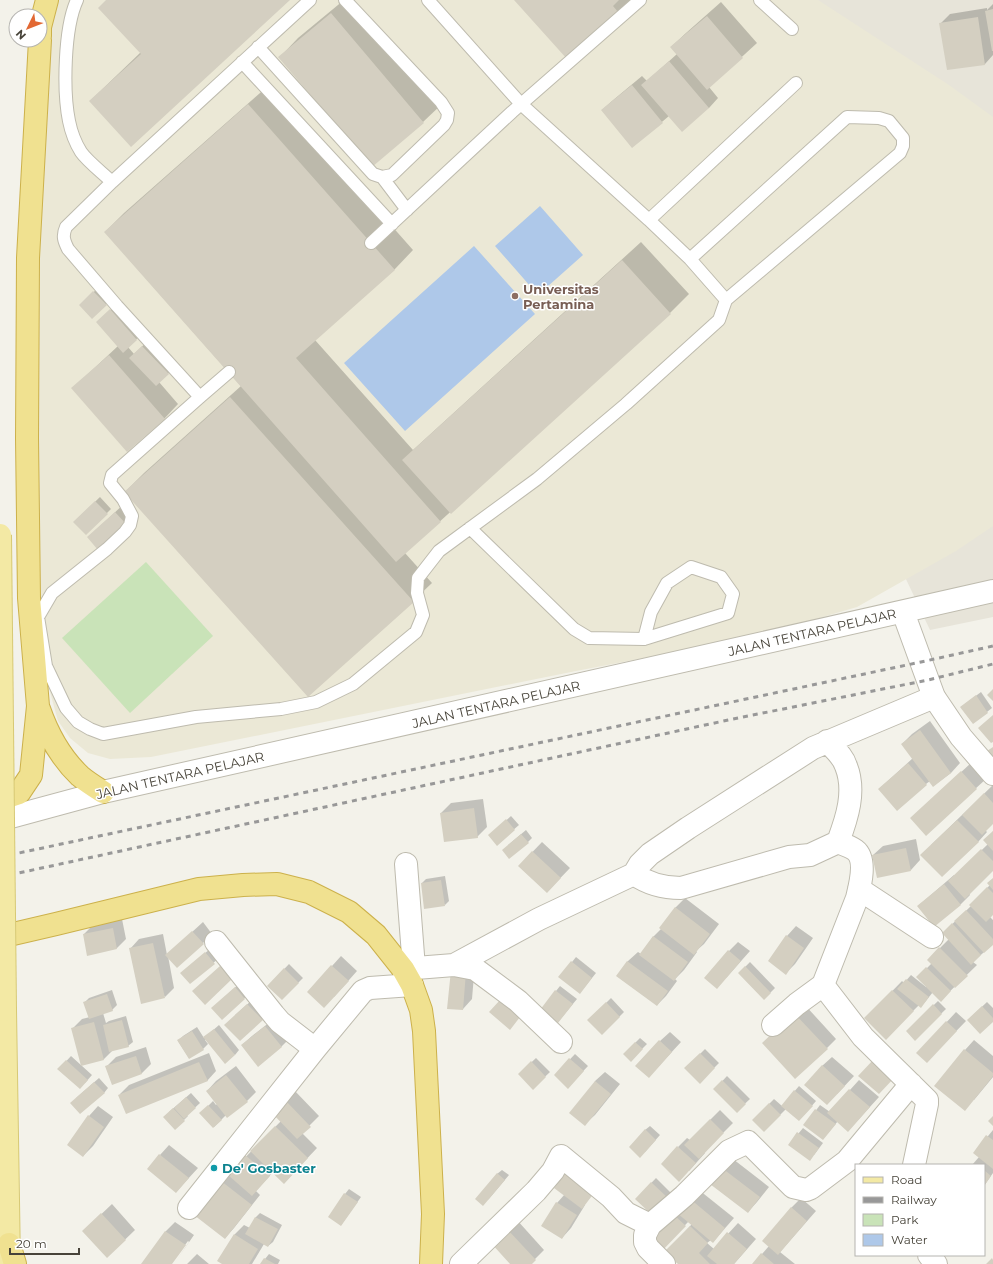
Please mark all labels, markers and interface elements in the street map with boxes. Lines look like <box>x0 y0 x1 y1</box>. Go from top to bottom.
north arrow <box>8 8 48 48</box>
text: N <box>13 27 29 43</box>
place label: Universitas Pertamina <box>523 281 599 312</box>
marker: Universitas Pertamina <box>510 291 520 301</box>
street label: JALAN TENTARA PELAJAR <box>725 605 898 659</box>
street label: JALAN TENTARA PELAJAR <box>409 677 582 731</box>
street label: JALAN TENTARA PELAJAR <box>93 748 266 802</box>
place label: De' Gosbaster <box>222 1160 316 1176</box>
marker: De' Gosbaster <box>209 1163 219 1173</box>
legend <box>855 1164 985 1256</box>
text: Road <box>891 1172 922 1187</box>
text: Railway <box>891 1192 937 1207</box>
text: Park <box>891 1212 919 1227</box>
scale bar <box>10 1230 79 1256</box>
text: Water <box>891 1232 928 1247</box>
text: 20 m <box>16 1236 47 1251</box>

